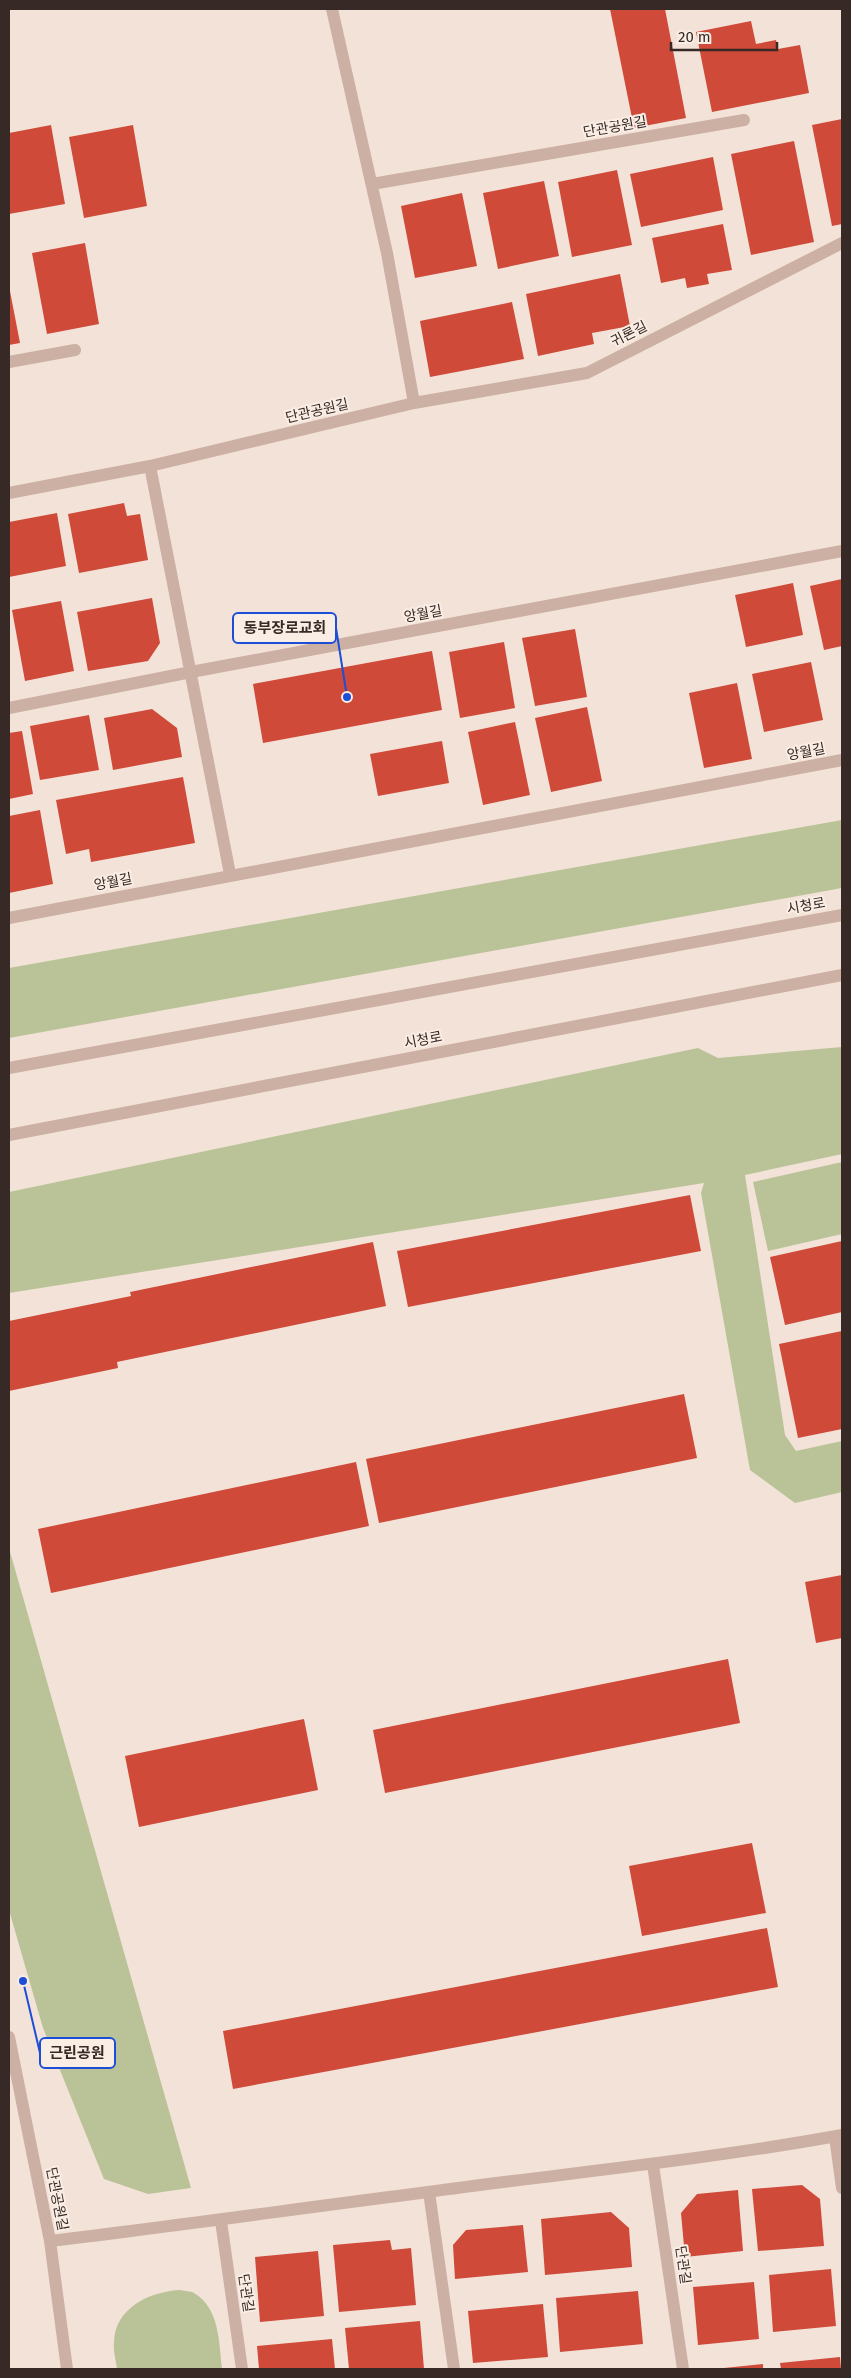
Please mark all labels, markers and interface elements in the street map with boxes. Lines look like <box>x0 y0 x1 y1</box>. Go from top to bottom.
scale bar <box>671 20 777 52</box>
text: 20 m <box>678 28 711 46</box>
street label: 단관공원길 <box>582 113 648 141</box>
street label: 귀론길 <box>608 318 650 350</box>
street label: 단관공원길 <box>284 395 350 427</box>
street label: 앙월길 <box>402 602 444 626</box>
callout: 동부장로교회 <box>233 613 336 643</box>
text: 동부장로교회 <box>244 619 326 637</box>
street label: 앙월길 <box>785 740 827 764</box>
street label: 앙월길 <box>92 870 134 894</box>
street label: 시청로 <box>785 894 827 918</box>
street label: 시청로 <box>402 1028 444 1052</box>
callout: 근린공원 <box>40 2038 115 2068</box>
text: 근린공원 <box>49 2044 105 2062</box>
street label: 단관공원길 <box>43 2166 71 2232</box>
street label: 단관길 <box>672 2245 694 2285</box>
street label: 단관길 <box>235 2273 257 2313</box>

